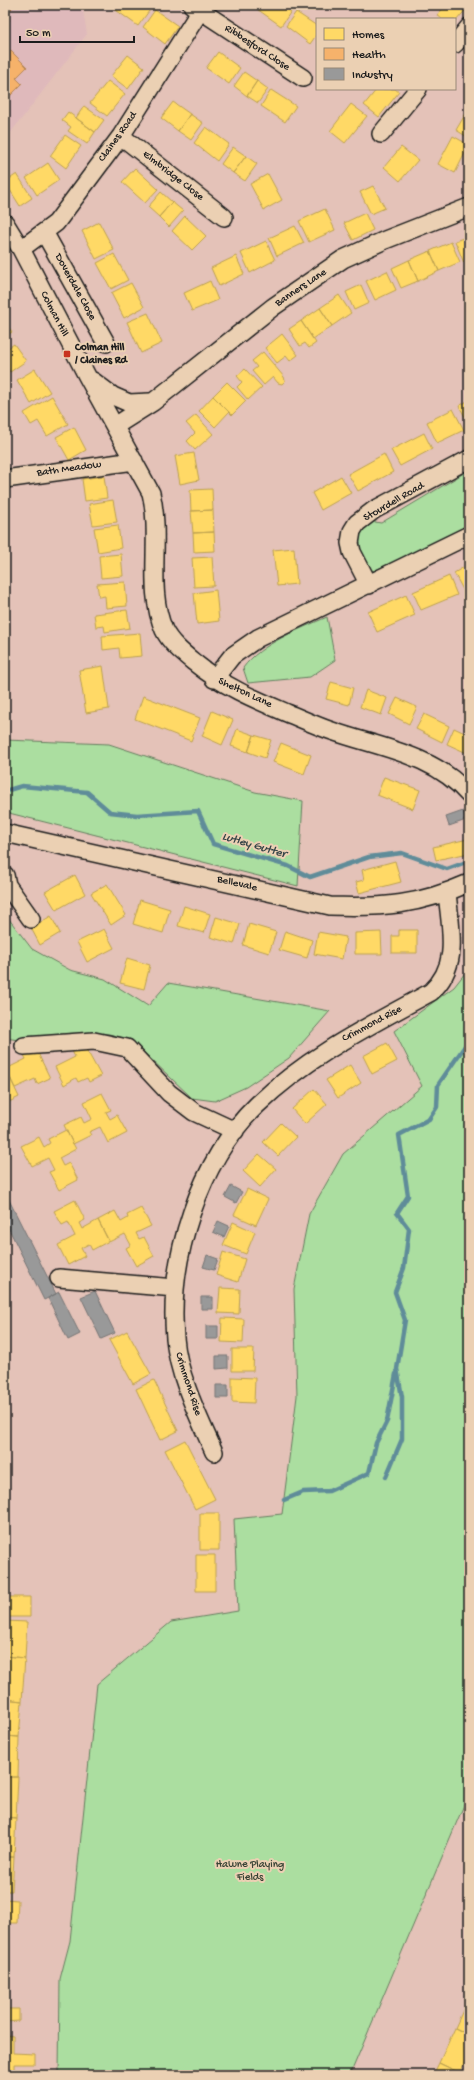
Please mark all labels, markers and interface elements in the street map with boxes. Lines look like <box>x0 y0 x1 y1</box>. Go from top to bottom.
scale bar <box>20 18 134 44</box>
legend <box>316 18 456 90</box>
street label: Ribbesford Close <box>222 22 293 74</box>
text: 50 m <box>26 27 51 41</box>
text: Homes <box>352 29 385 43</box>
text: Health <box>352 49 386 63</box>
text: Industry <box>352 69 393 83</box>
street label: Claines Road <box>96 108 141 164</box>
street label: Elmbridge Close <box>140 148 206 204</box>
street label: Doverdale Close <box>51 251 98 323</box>
street label: Banners Lane <box>272 266 329 310</box>
street label: Colman Hill <box>37 289 71 339</box>
place label: Colman Hill / Claines Rd <box>74 342 128 367</box>
marker: Colman Hill / Claines Rd <box>62 349 72 359</box>
street label: Bath Meadow <box>35 458 102 480</box>
street label: Stourdell Road <box>362 479 428 524</box>
street label: Shelton Lane <box>216 675 274 711</box>
water label: Lutley Gutter <box>220 830 290 863</box>
street label: Bellevale <box>215 873 259 895</box>
street label: Crimmond Rise <box>340 1003 404 1045</box>
street label: Crimmond Rise <box>172 1351 204 1417</box>
park label: Hawne Playing Fields <box>216 1859 284 1884</box>

